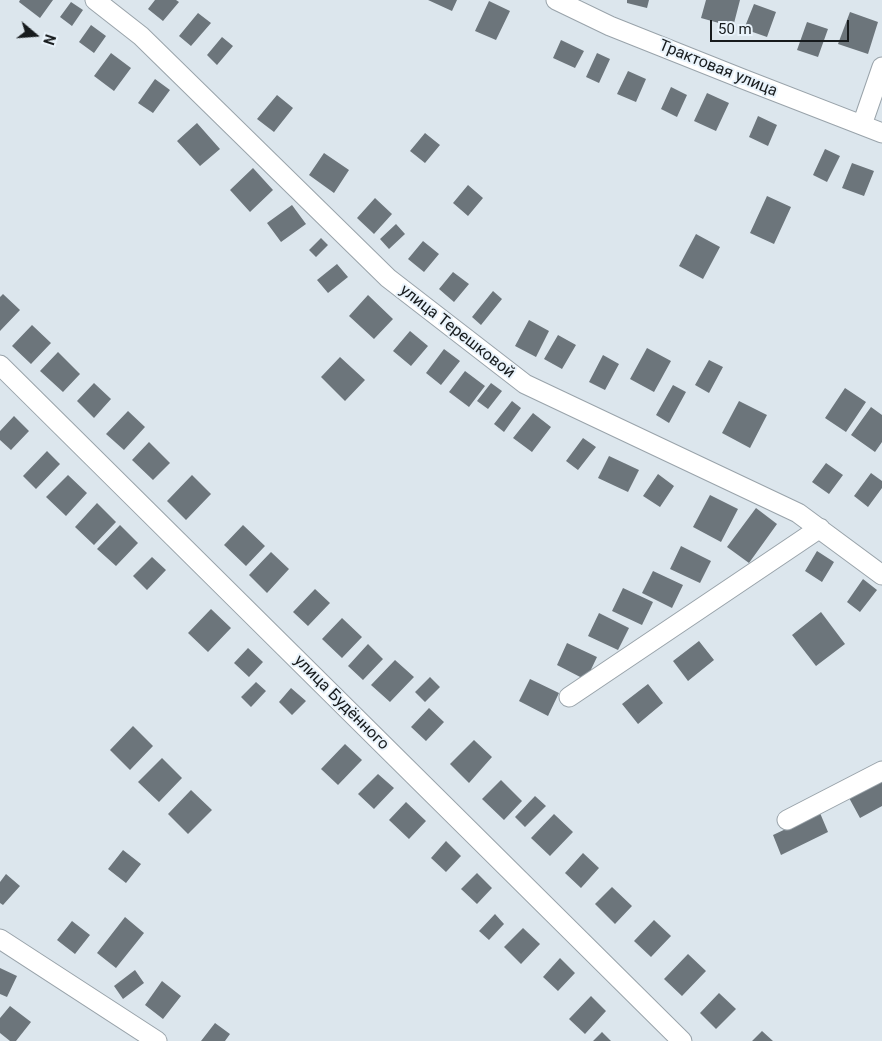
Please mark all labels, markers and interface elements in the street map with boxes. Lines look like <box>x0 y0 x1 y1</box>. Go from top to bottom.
north arrow <box>10 10 60 60</box>
scale bar <box>712 10 851 42</box>
text: 50 m <box>718 20 752 38</box>
text: N <box>40 32 58 47</box>
street label: Трактовая улица <box>656 36 780 102</box>
street label: улица Терешковой <box>396 281 518 383</box>
street label: улица Будённого <box>289 651 393 755</box>

